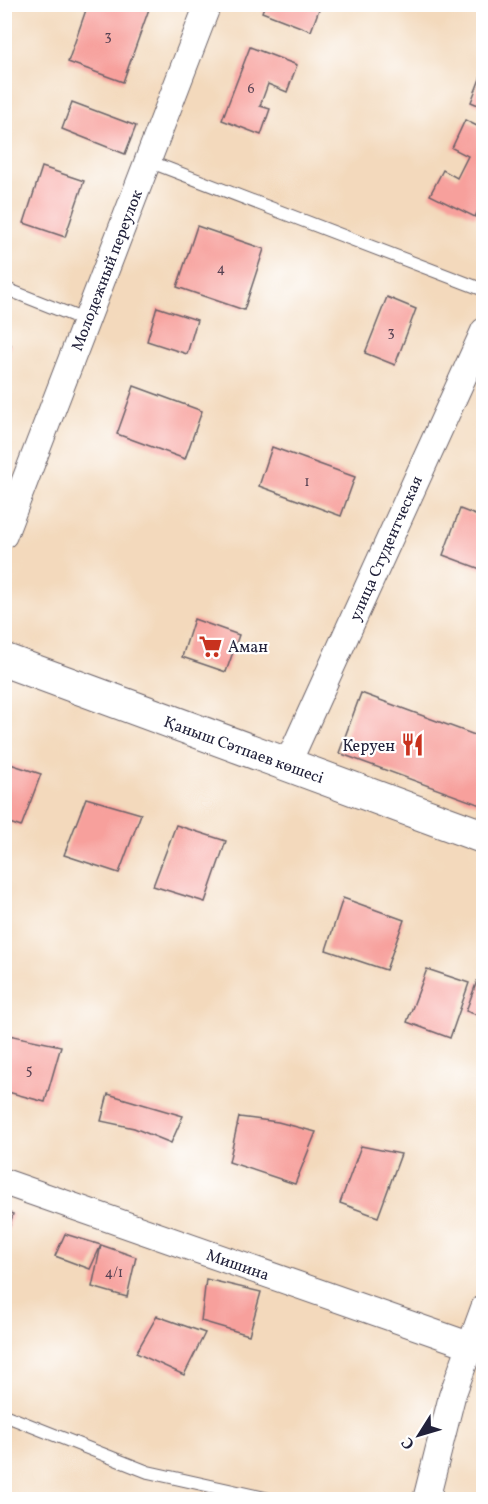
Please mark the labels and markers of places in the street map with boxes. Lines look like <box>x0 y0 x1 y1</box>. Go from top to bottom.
supermarket icon: Аман <box>197 633 223 659</box>
place label: Аман <box>228 637 268 659</box>
restaurant icon: Керуен <box>400 732 426 758</box>
place label: Керуен <box>342 736 395 758</box>

